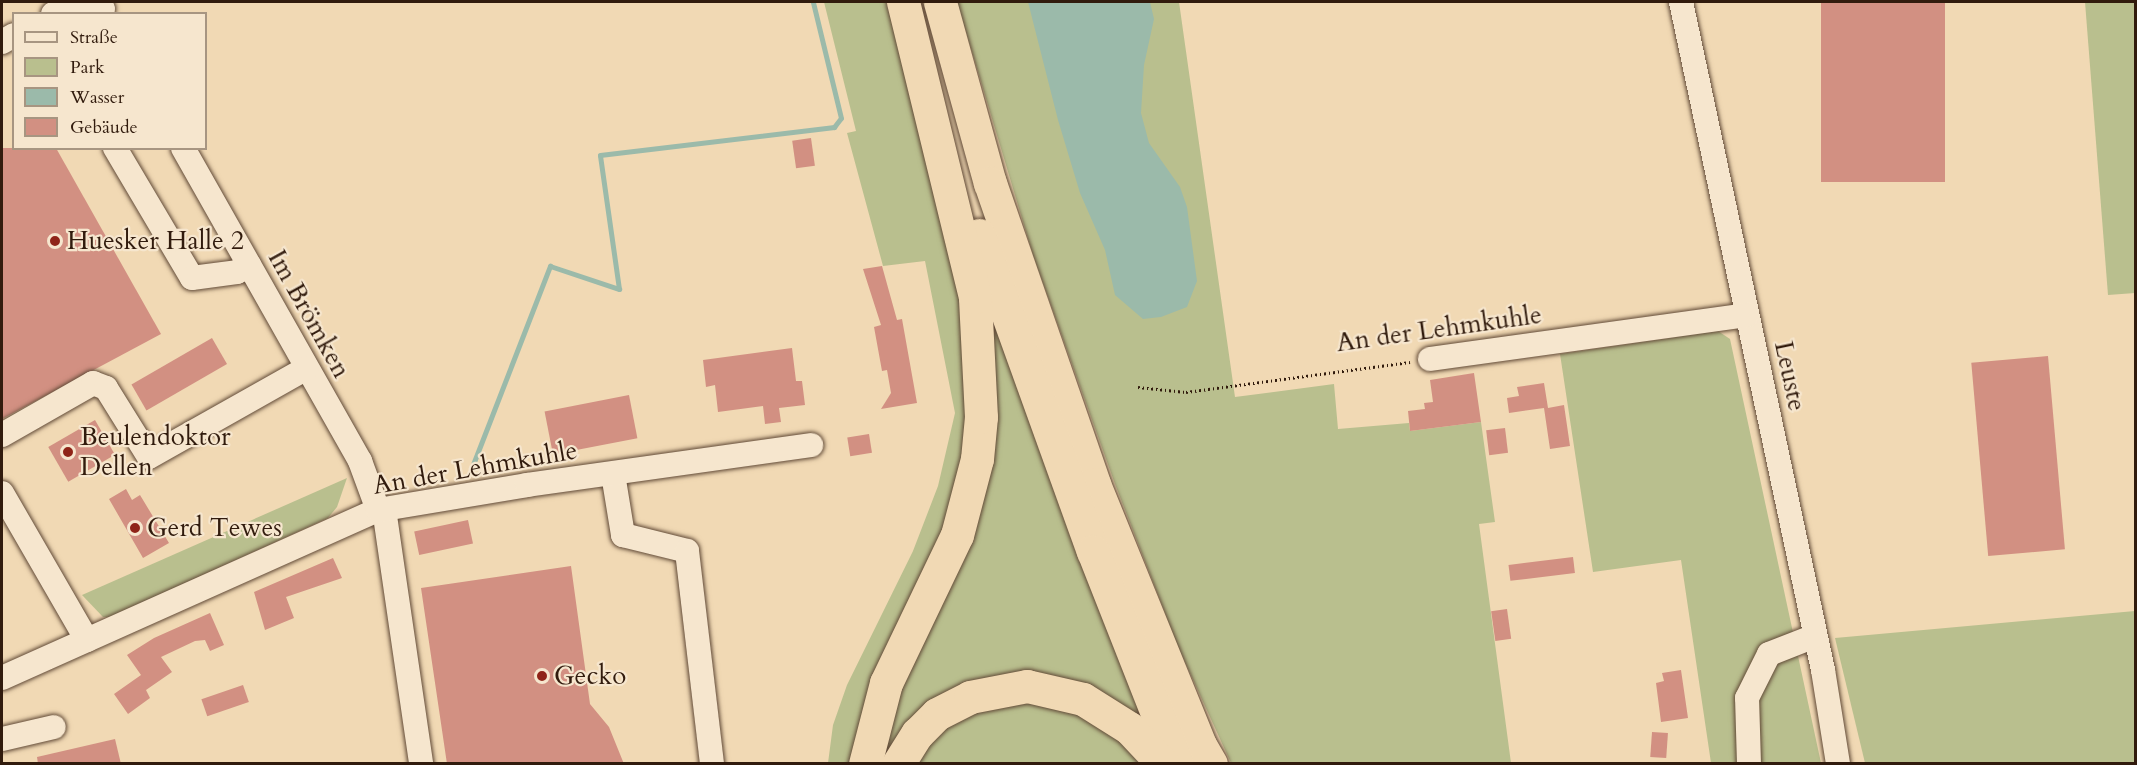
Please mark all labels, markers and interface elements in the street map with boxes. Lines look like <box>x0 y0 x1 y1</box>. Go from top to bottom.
legend <box>12 12 207 150</box>
text: Straße <box>70 25 118 50</box>
text: Park <box>70 55 105 80</box>
text: Wasser <box>70 85 124 110</box>
text: Gebäude <box>70 115 138 140</box>
place label: Huesker Halle 2 <box>67 225 244 257</box>
marker: Huesker Halle 2 <box>48 234 62 248</box>
street label: Im Brömken <box>261 245 357 383</box>
street label: An der Lehmkuhle <box>1334 299 1544 359</box>
street label: Leuste <box>1767 338 1813 414</box>
place label: Beulendoktor Dellen <box>80 421 231 482</box>
street label: An der Lehmkuhle <box>370 435 580 501</box>
marker: Beulendoktor Dellen <box>61 445 75 459</box>
place label: Gerd Tewes <box>147 512 282 544</box>
marker: Gerd Tewes <box>128 521 142 535</box>
place label: Gecko <box>554 660 626 692</box>
marker: Gecko <box>535 669 549 683</box>

